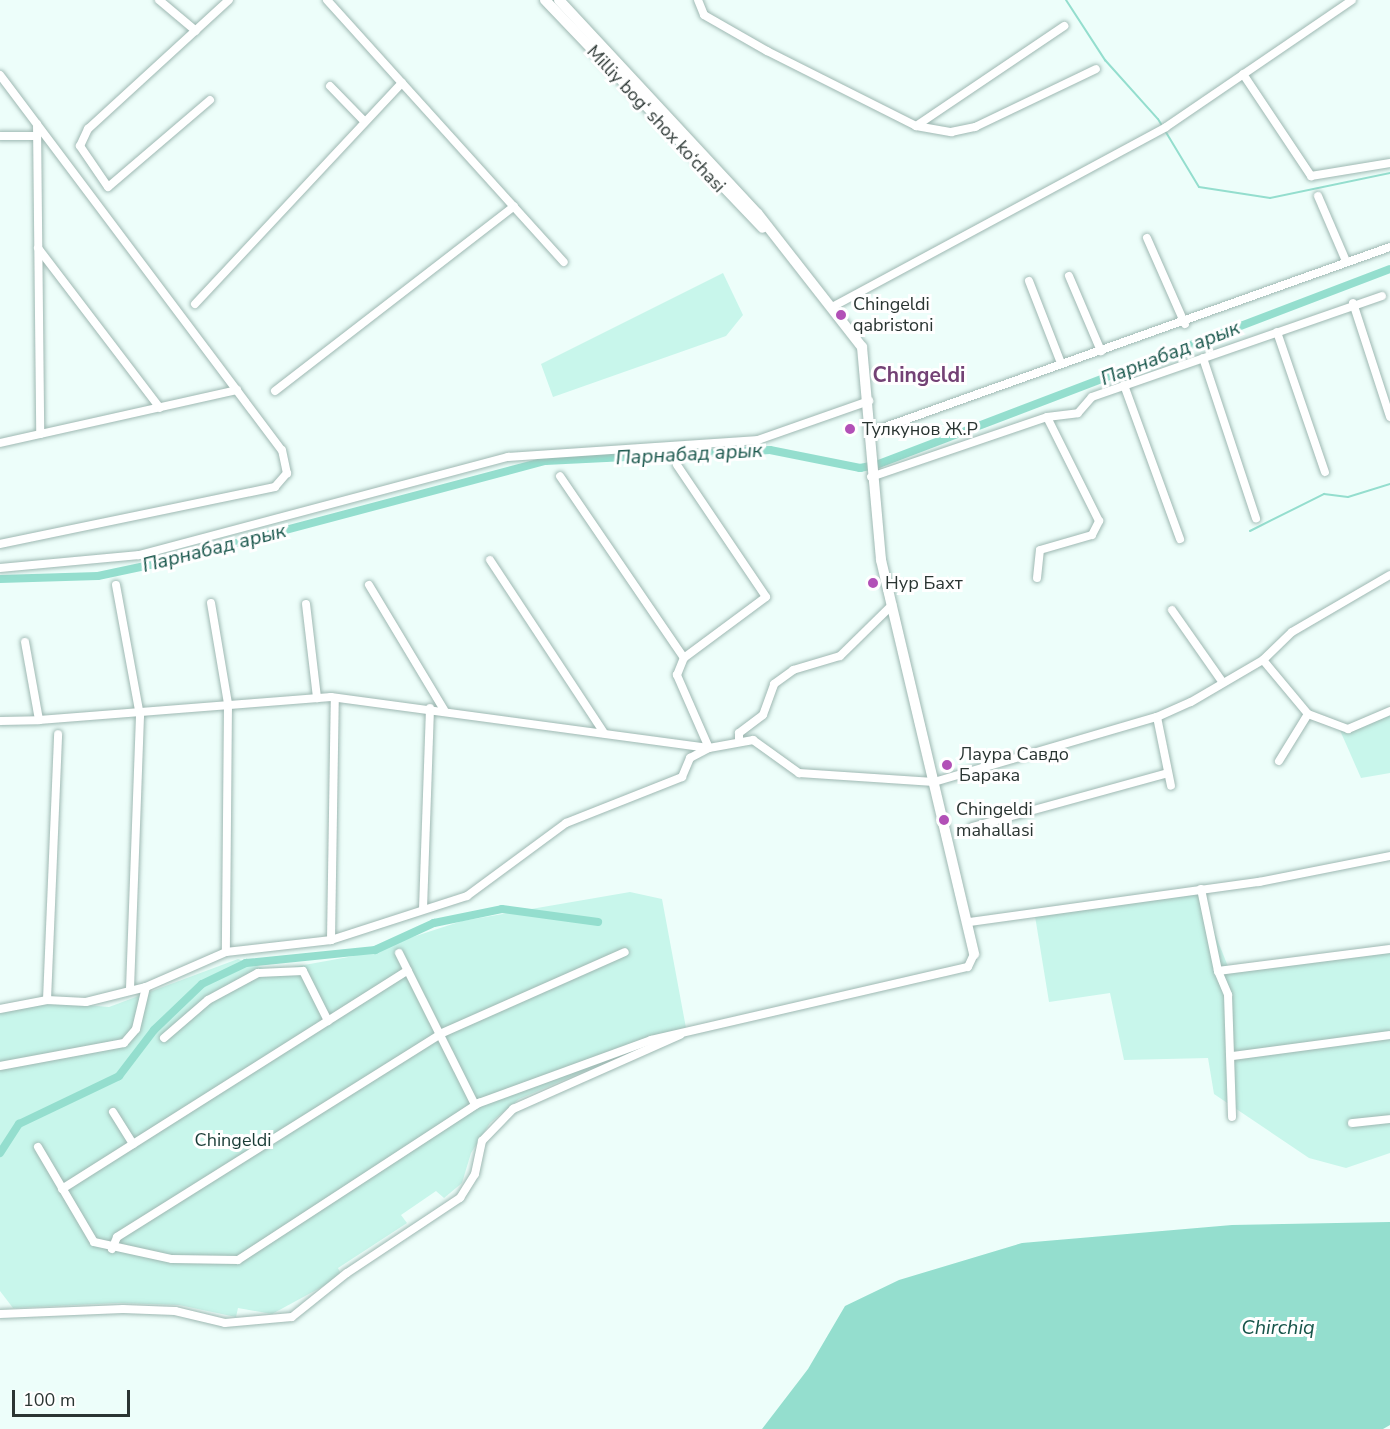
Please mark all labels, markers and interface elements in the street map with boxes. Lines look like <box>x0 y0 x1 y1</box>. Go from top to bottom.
street label: Milliy bog‘ shox ko‘chasi <box>582 41 730 197</box>
place label: Chingeldi qabristoni <box>853 294 933 336</box>
marker: Chingeldi qabristoni <box>834 308 848 322</box>
water label: Парнабад арык <box>1097 315 1243 391</box>
district label: Chingeldi <box>873 362 965 388</box>
place label: Тулкунов Ж.Р <box>862 418 978 440</box>
marker: Тулкунов Ж.Р <box>843 422 857 436</box>
water label: Парнабад арык <box>615 438 763 470</box>
water label: Парнабад арык <box>140 519 288 577</box>
place label: Нур Бахт <box>885 572 963 594</box>
marker: Нур Бахт <box>866 576 880 590</box>
place label: Лаура Савдо Барака <box>959 744 1069 786</box>
marker: Лаура Савдо Барака <box>940 758 954 772</box>
place label: Chingeldi mahallasi <box>956 799 1034 842</box>
marker: Chingeldi mahallasi <box>937 813 951 827</box>
park label: Chingeldi <box>195 1129 271 1151</box>
water label: Chirchiq <box>1241 1315 1315 1339</box>
scale bar <box>15 1378 134 1416</box>
text: 100 m <box>23 1388 75 1412</box>

